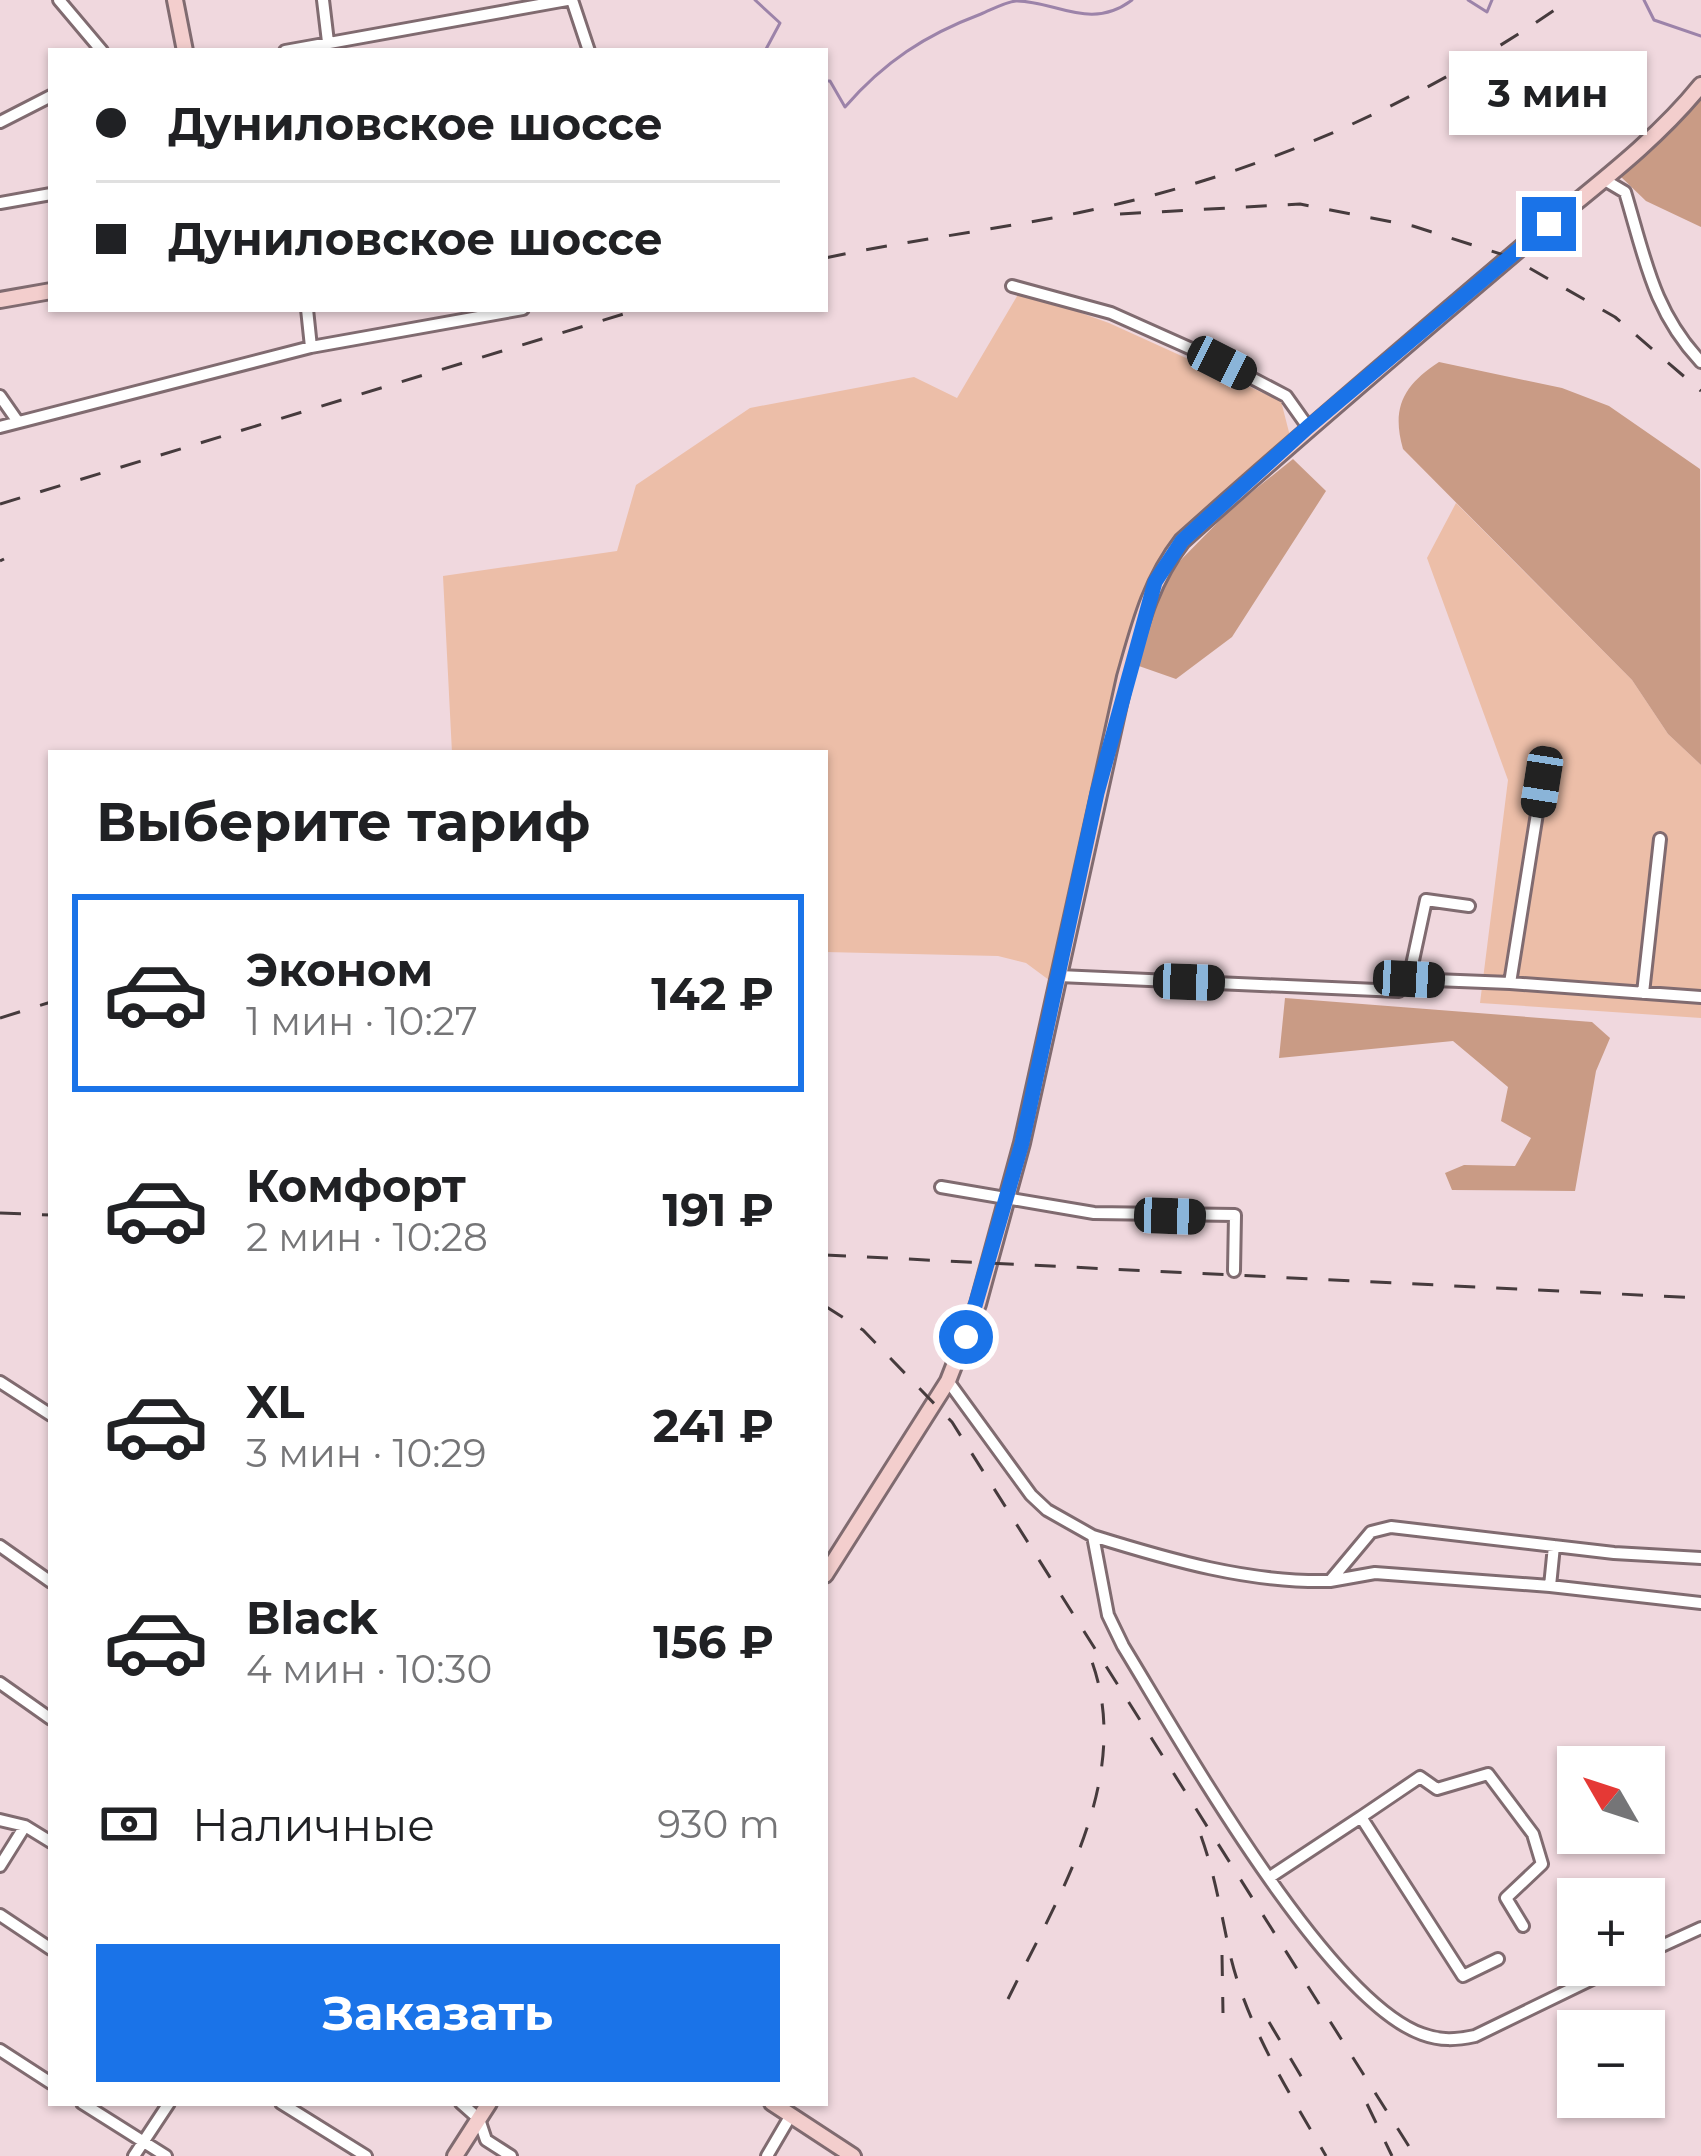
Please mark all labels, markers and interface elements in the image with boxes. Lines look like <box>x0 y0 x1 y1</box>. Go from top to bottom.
callout: 3 мин <box>1450 50 1648 134</box>
text: 3 мин <box>1488 69 1608 117</box>
text: Дуниловское шоссе <box>168 96 663 151</box>
route end <box>1522 197 1576 251</box>
text: Дуниловское шоссе <box>168 211 663 266</box>
car <box>1182 331 1262 395</box>
car <box>1519 744 1565 820</box>
text: Выберите тариф <box>96 789 590 855</box>
icon: car <box>102 939 210 1047</box>
text: Эконом <box>246 942 433 997</box>
car <box>1372 959 1446 999</box>
car <box>1152 963 1226 1001</box>
text: 142 ₽ <box>651 966 774 1021</box>
text: 1 мин · 10:27 <box>246 997 478 1045</box>
icon: car <box>102 1155 210 1263</box>
text: Комфорт <box>246 1158 466 1213</box>
text: 191 ₽ <box>663 1182 774 1237</box>
car <box>1133 1197 1207 1235</box>
text: 2 мин · 10:28 <box>246 1213 488 1261</box>
route start <box>939 1310 993 1364</box>
icon: car <box>102 1371 210 1479</box>
text: XL <box>246 1374 304 1429</box>
text: 241 ₽ <box>653 1398 774 1453</box>
text: 3 мин · 10:29 <box>246 1429 487 1477</box>
icon: car <box>102 1587 210 1695</box>
text: Black <box>246 1590 378 1645</box>
text: 156 ₽ <box>653 1614 774 1669</box>
text: 4 мин · 10:30 <box>246 1645 492 1693</box>
north arrow <box>1557 1746 1665 1854</box>
map controls <box>1557 1746 1665 2118</box>
icon: cash <box>96 1791 162 1857</box>
text: Наличные <box>192 1797 435 1852</box>
text: 930 m <box>657 1800 780 1848</box>
button: + <box>1557 1878 1665 1986</box>
button: Заказать <box>96 1944 780 2082</box>
button: − <box>1557 2010 1665 2118</box>

